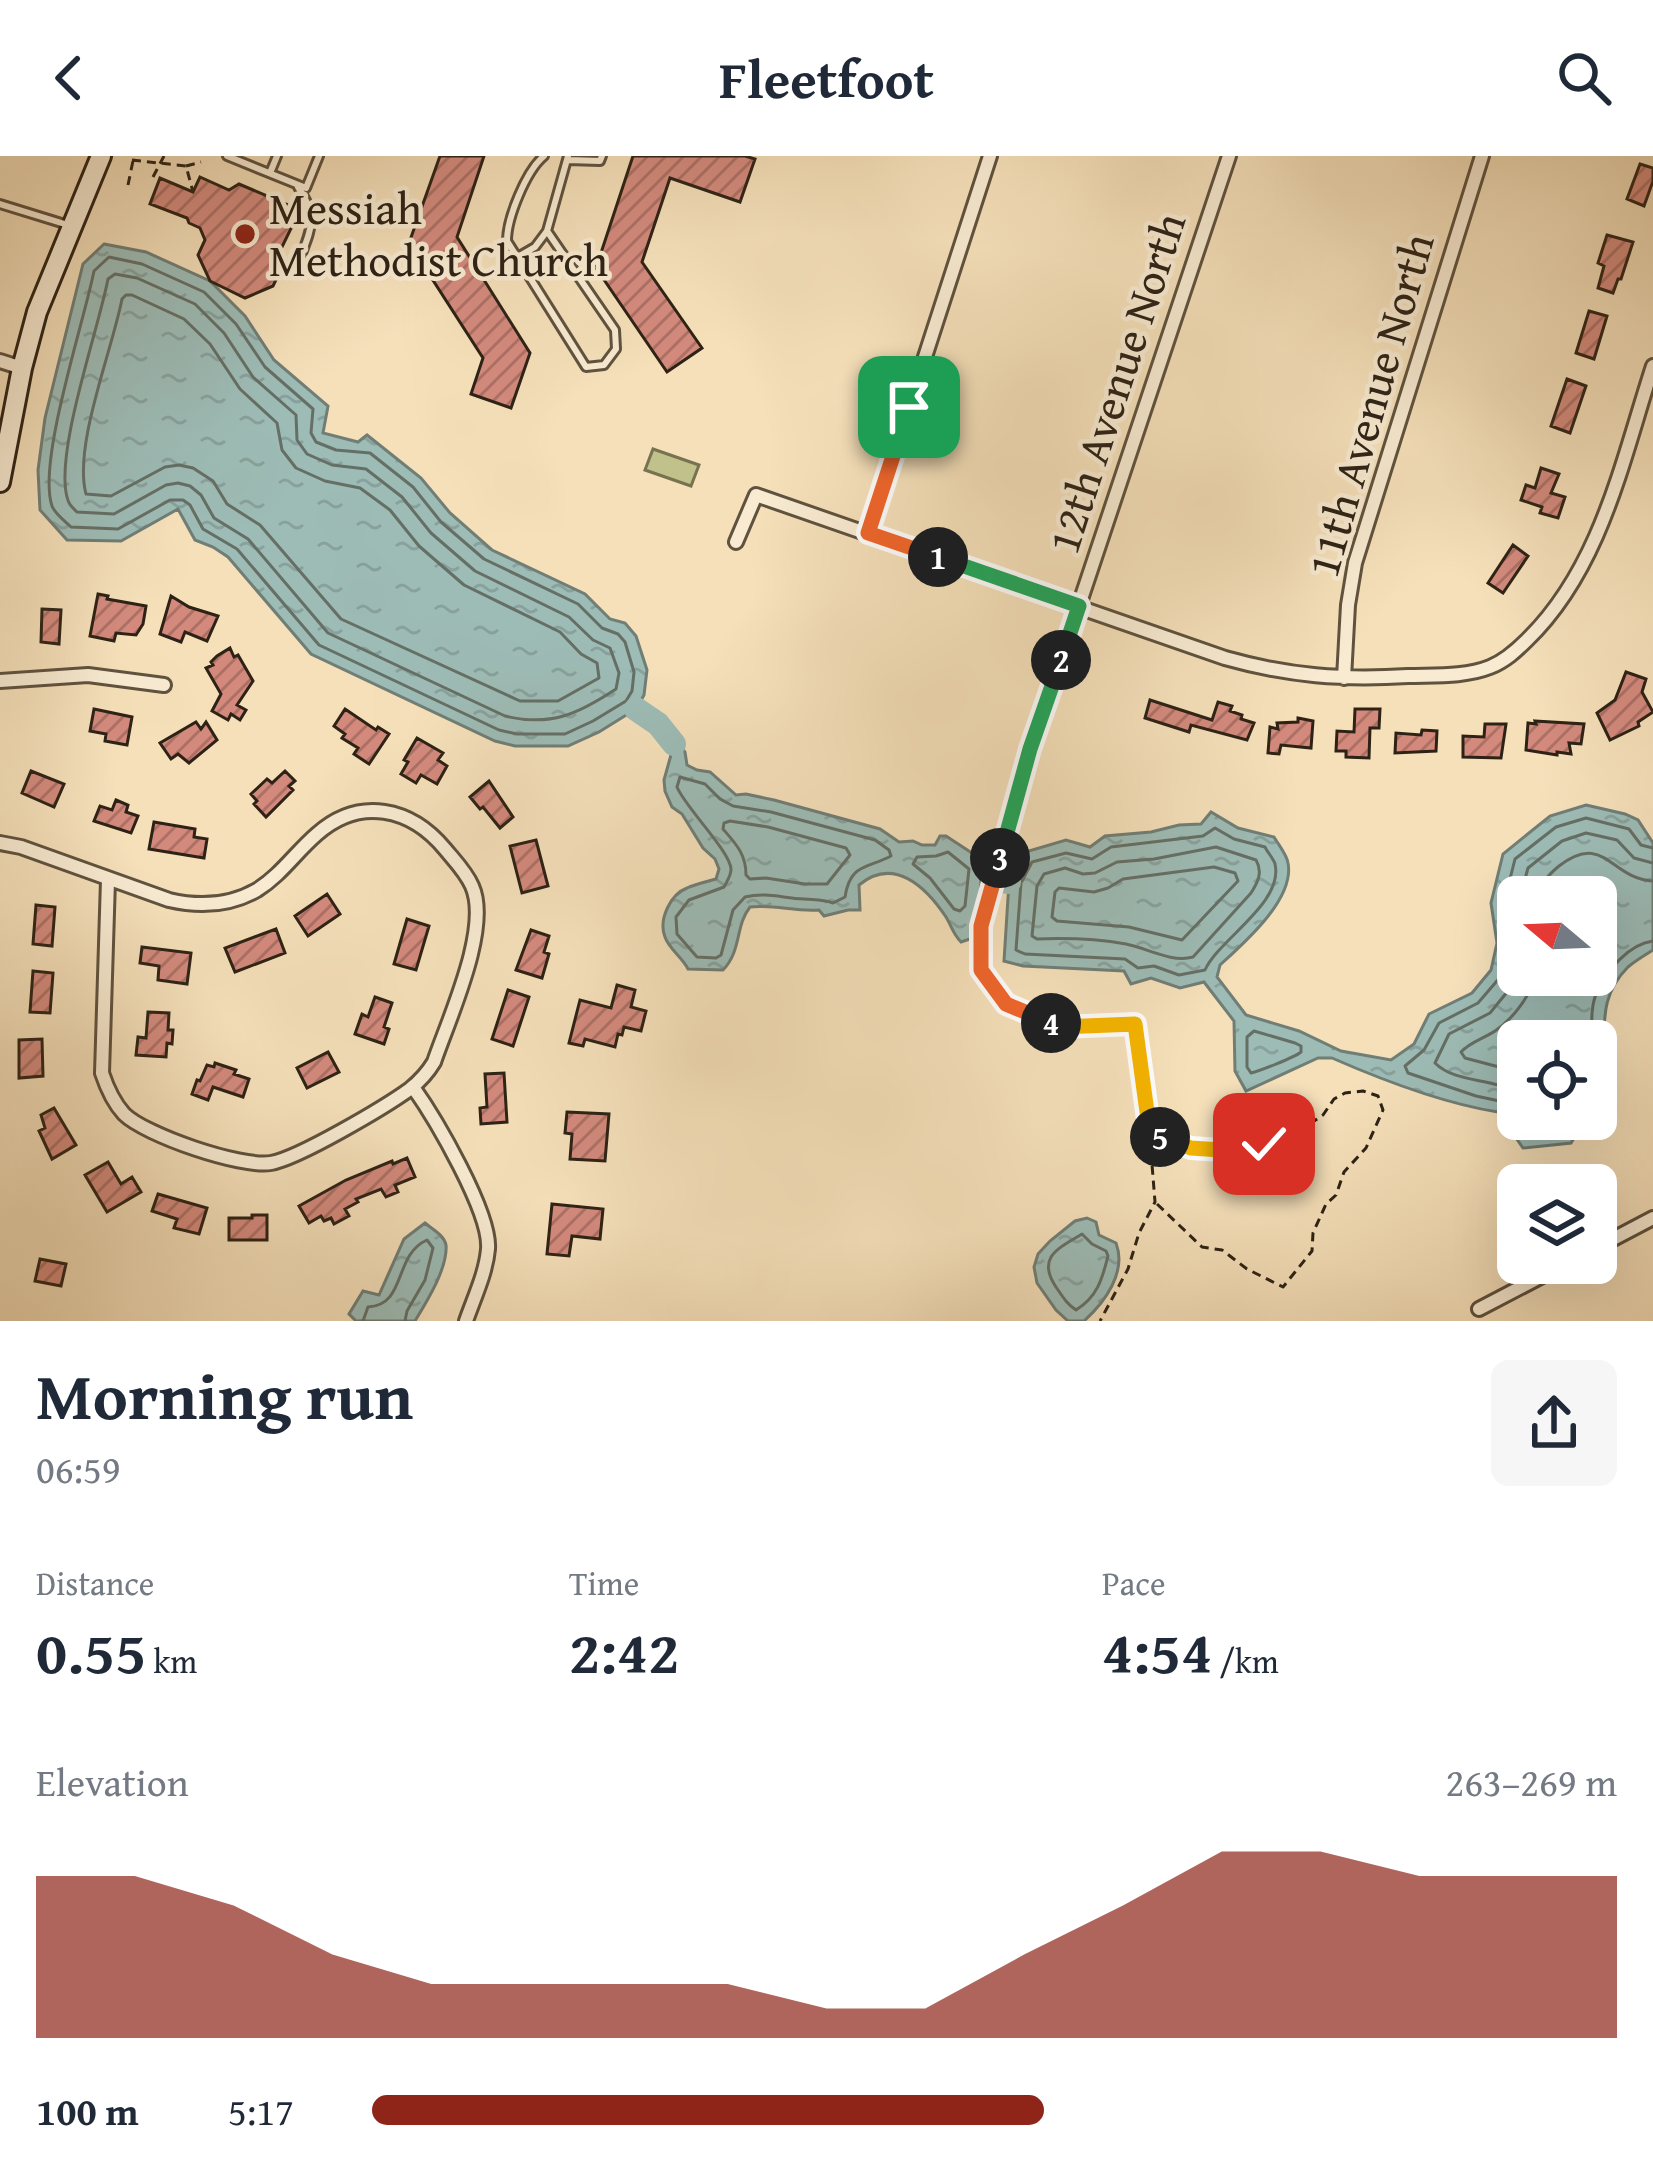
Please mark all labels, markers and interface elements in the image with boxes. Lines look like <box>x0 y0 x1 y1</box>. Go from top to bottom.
text: Fleetfoot <box>719 39 934 118</box>
icon: back <box>36 45 102 111</box>
icon: search <box>1551 45 1617 111</box>
place label: Messiah Methodist Church <box>269 175 608 292</box>
street label: 12th Avenue North <box>1030 204 1201 562</box>
marker: Messiah Methodist Church <box>232 221 258 247</box>
street label: 11th Avenue North <box>1289 225 1450 584</box>
pin <box>858 356 960 458</box>
icon: arrive <box>876 374 942 440</box>
pin: 1 <box>908 527 968 587</box>
text: 1 <box>929 533 947 581</box>
pin: 2 <box>1031 630 1091 690</box>
text: 2 <box>1052 636 1070 684</box>
pin: 3 <box>970 828 1030 888</box>
text: 3 <box>991 834 1009 882</box>
north arrow <box>1497 876 1617 996</box>
map controls <box>1497 876 1617 1284</box>
pin: 4 <box>1021 993 1081 1053</box>
text: 4 <box>1042 999 1060 1047</box>
button: locate <box>1497 1020 1617 1140</box>
pin <box>1213 1093 1315 1195</box>
pin: 5 <box>1130 1107 1190 1167</box>
icon: check <box>1231 1111 1297 1177</box>
text: 5 <box>1151 1113 1169 1161</box>
button: layers <box>1497 1164 1617 1284</box>
text: Morning run <box>36 1346 413 1443</box>
button: share <box>1491 1360 1617 1486</box>
text: 06:59 <box>36 1440 121 1497</box>
text: Distance <box>36 1559 154 1607</box>
text: Time <box>569 1559 639 1607</box>
text: Pace <box>1102 1559 1165 1607</box>
text: 0.55 <box>36 1607 146 1695</box>
text: 2:42 <box>569 1607 679 1695</box>
text: 4:54 <box>1102 1607 1212 1695</box>
text: km <box>146 1637 197 1685</box>
text: /km <box>1212 1637 1279 1685</box>
text: Elevation <box>36 1753 189 1810</box>
text: 263–269 m <box>1445 1753 1617 1810</box>
text: 100 m <box>36 2082 139 2139</box>
text: 5:17 <box>228 2082 294 2139</box>

